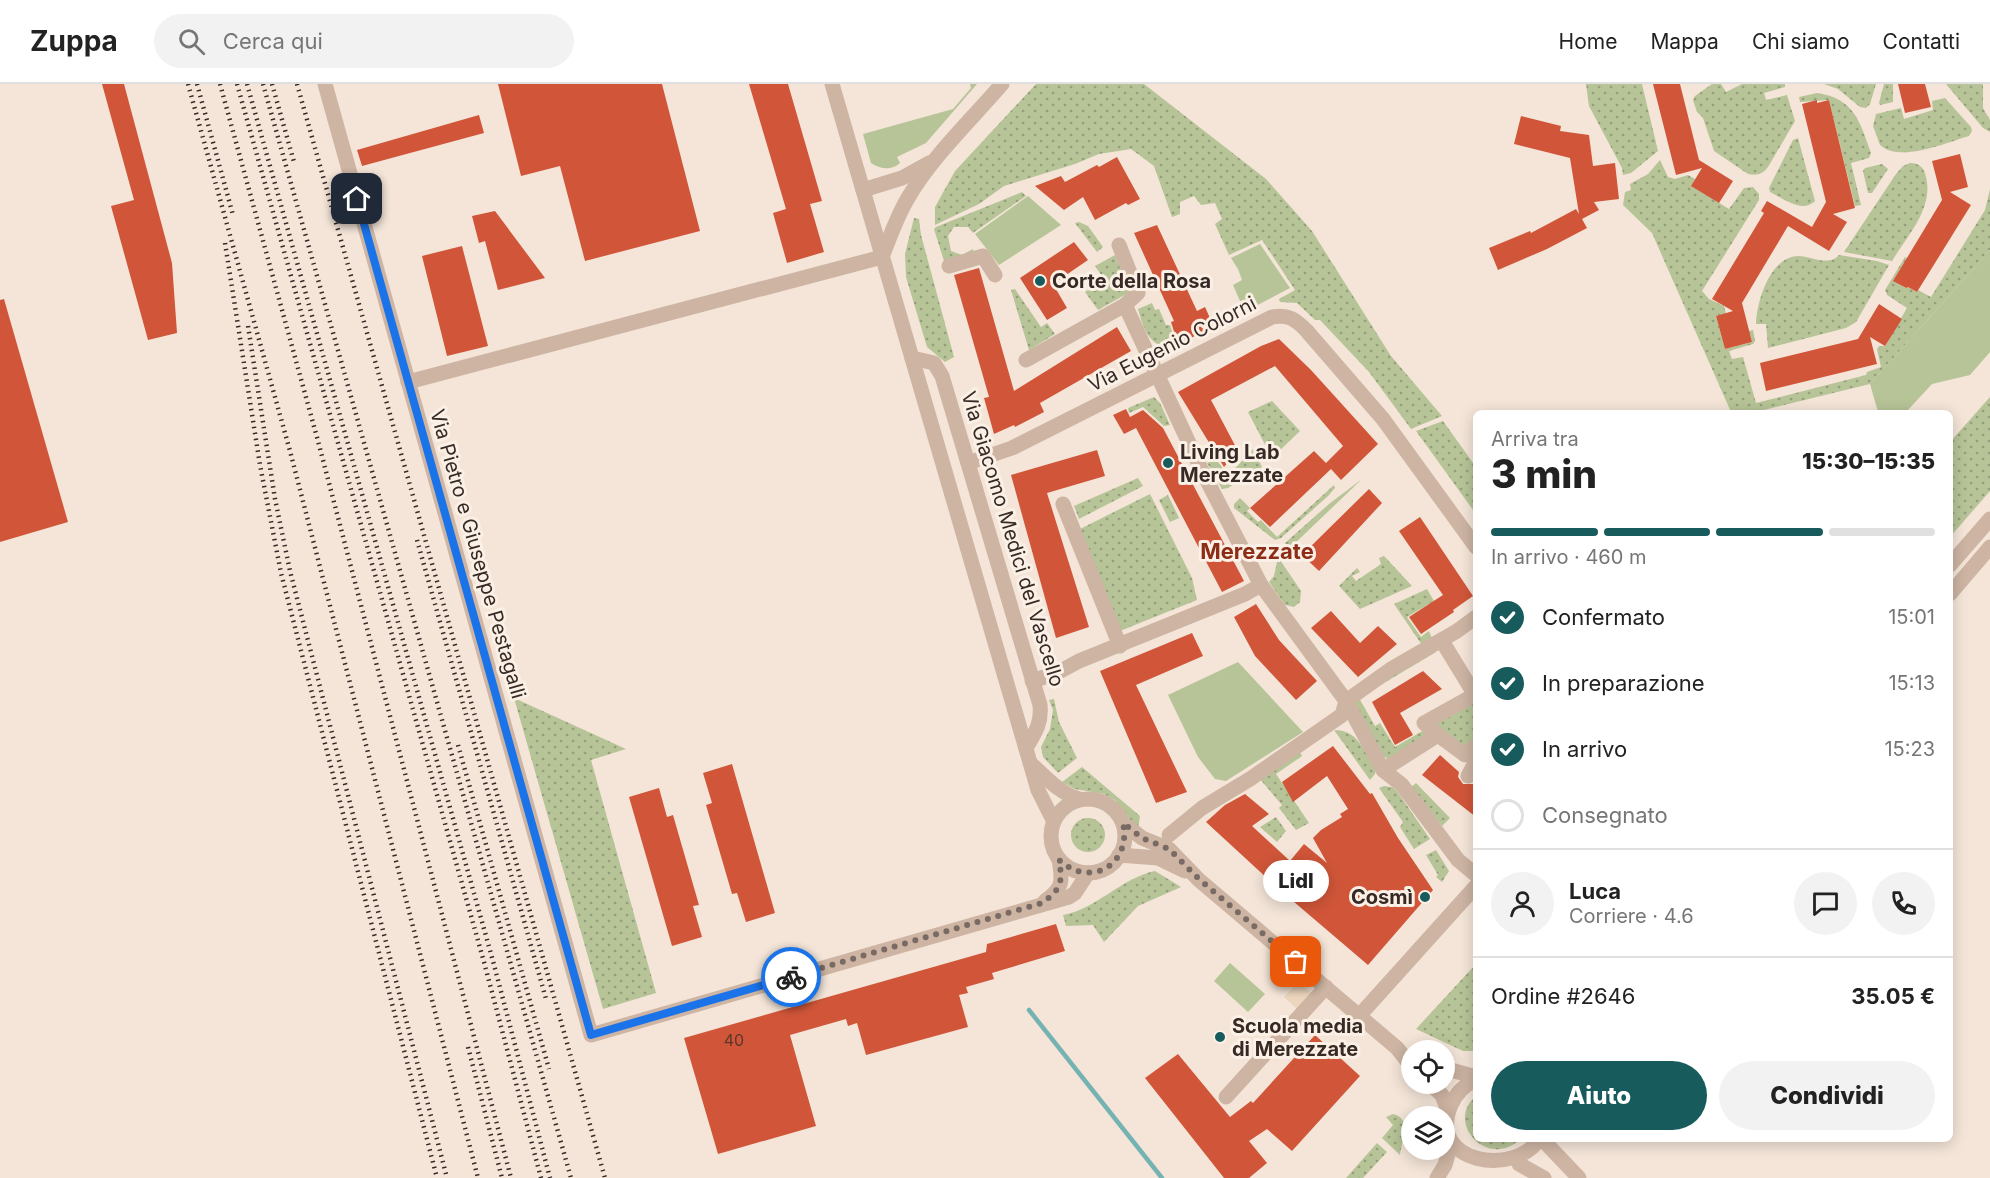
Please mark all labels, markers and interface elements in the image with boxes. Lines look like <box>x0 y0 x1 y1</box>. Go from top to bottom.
search box <box>154 14 574 68</box>
text: Zuppa <box>30 24 118 58</box>
icon: search <box>175 25 208 58</box>
text: Cerca qui <box>223 28 323 54</box>
text: Home <box>1559 29 1617 54</box>
text: Mappa <box>1650 29 1719 54</box>
text: Chi siamo <box>1752 29 1850 54</box>
text: Contatti <box>1883 29 1960 54</box>
pin <box>331 173 382 224</box>
icon: home <box>340 182 373 215</box>
place label: Corte della Rosa <box>1052 269 1211 293</box>
marker: Corte della Rosa <box>1033 274 1047 288</box>
street label: Via Eugenio Colorni <box>1084 291 1260 397</box>
street label: Via Giacomo Medici del Vascello <box>957 388 1069 690</box>
street label: Via Pietro e Giuseppe Pestagalli <box>425 407 531 701</box>
text: Arriva tra <box>1491 427 1579 451</box>
place label: Living Lab Merezzate <box>1180 440 1283 487</box>
text: 15:30–15:35 <box>1802 448 1935 474</box>
text: 3 min <box>1491 450 1597 497</box>
marker: Living Lab Merezzate <box>1161 456 1175 470</box>
district label: Merezzate <box>1200 538 1314 564</box>
text: In arrivo · 460 m <box>1491 545 1647 569</box>
icon: check <box>1491 601 1524 634</box>
text: Confermato <box>1542 604 1665 630</box>
text: 15:01 <box>1888 605 1935 629</box>
icon: check <box>1491 667 1524 700</box>
text: In preparazione <box>1542 670 1704 696</box>
text: 15:13 <box>1888 671 1935 695</box>
icon: check <box>1491 733 1524 766</box>
text: In arrivo <box>1542 736 1627 762</box>
text: 15:23 <box>1884 737 1935 761</box>
text: Consegnato <box>1542 802 1668 828</box>
callout: Lidl <box>1263 860 1329 902</box>
text: Lidl <box>1278 869 1314 893</box>
button: person <box>1491 872 1554 935</box>
button: chat <box>1794 872 1857 935</box>
button: phone <box>1872 872 1935 935</box>
text: Luca <box>1569 878 1621 904</box>
place label: Cosmì <box>1351 885 1413 909</box>
marker: Cosmì <box>1418 890 1432 904</box>
text: Corriere · 4.6 <box>1569 904 1694 928</box>
pin <box>1270 936 1321 987</box>
icon: bag <box>1279 945 1312 978</box>
courier <box>761 947 821 1007</box>
icon: bike <box>775 961 808 994</box>
text: Ordine #2646 <box>1491 983 1635 1009</box>
text: 35.05 € <box>1851 983 1935 1009</box>
place label: Scuola media di Merezzate <box>1232 1014 1363 1061</box>
house number: 40 <box>724 1030 744 1050</box>
marker: Scuola media di Merezzate <box>1213 1030 1227 1044</box>
map controls <box>1401 1040 1455 1160</box>
button: locate <box>1401 1040 1455 1094</box>
button: Aiuto <box>1491 1061 1707 1130</box>
button: Condividi <box>1719 1061 1935 1130</box>
button: layers <box>1401 1106 1455 1160</box>

